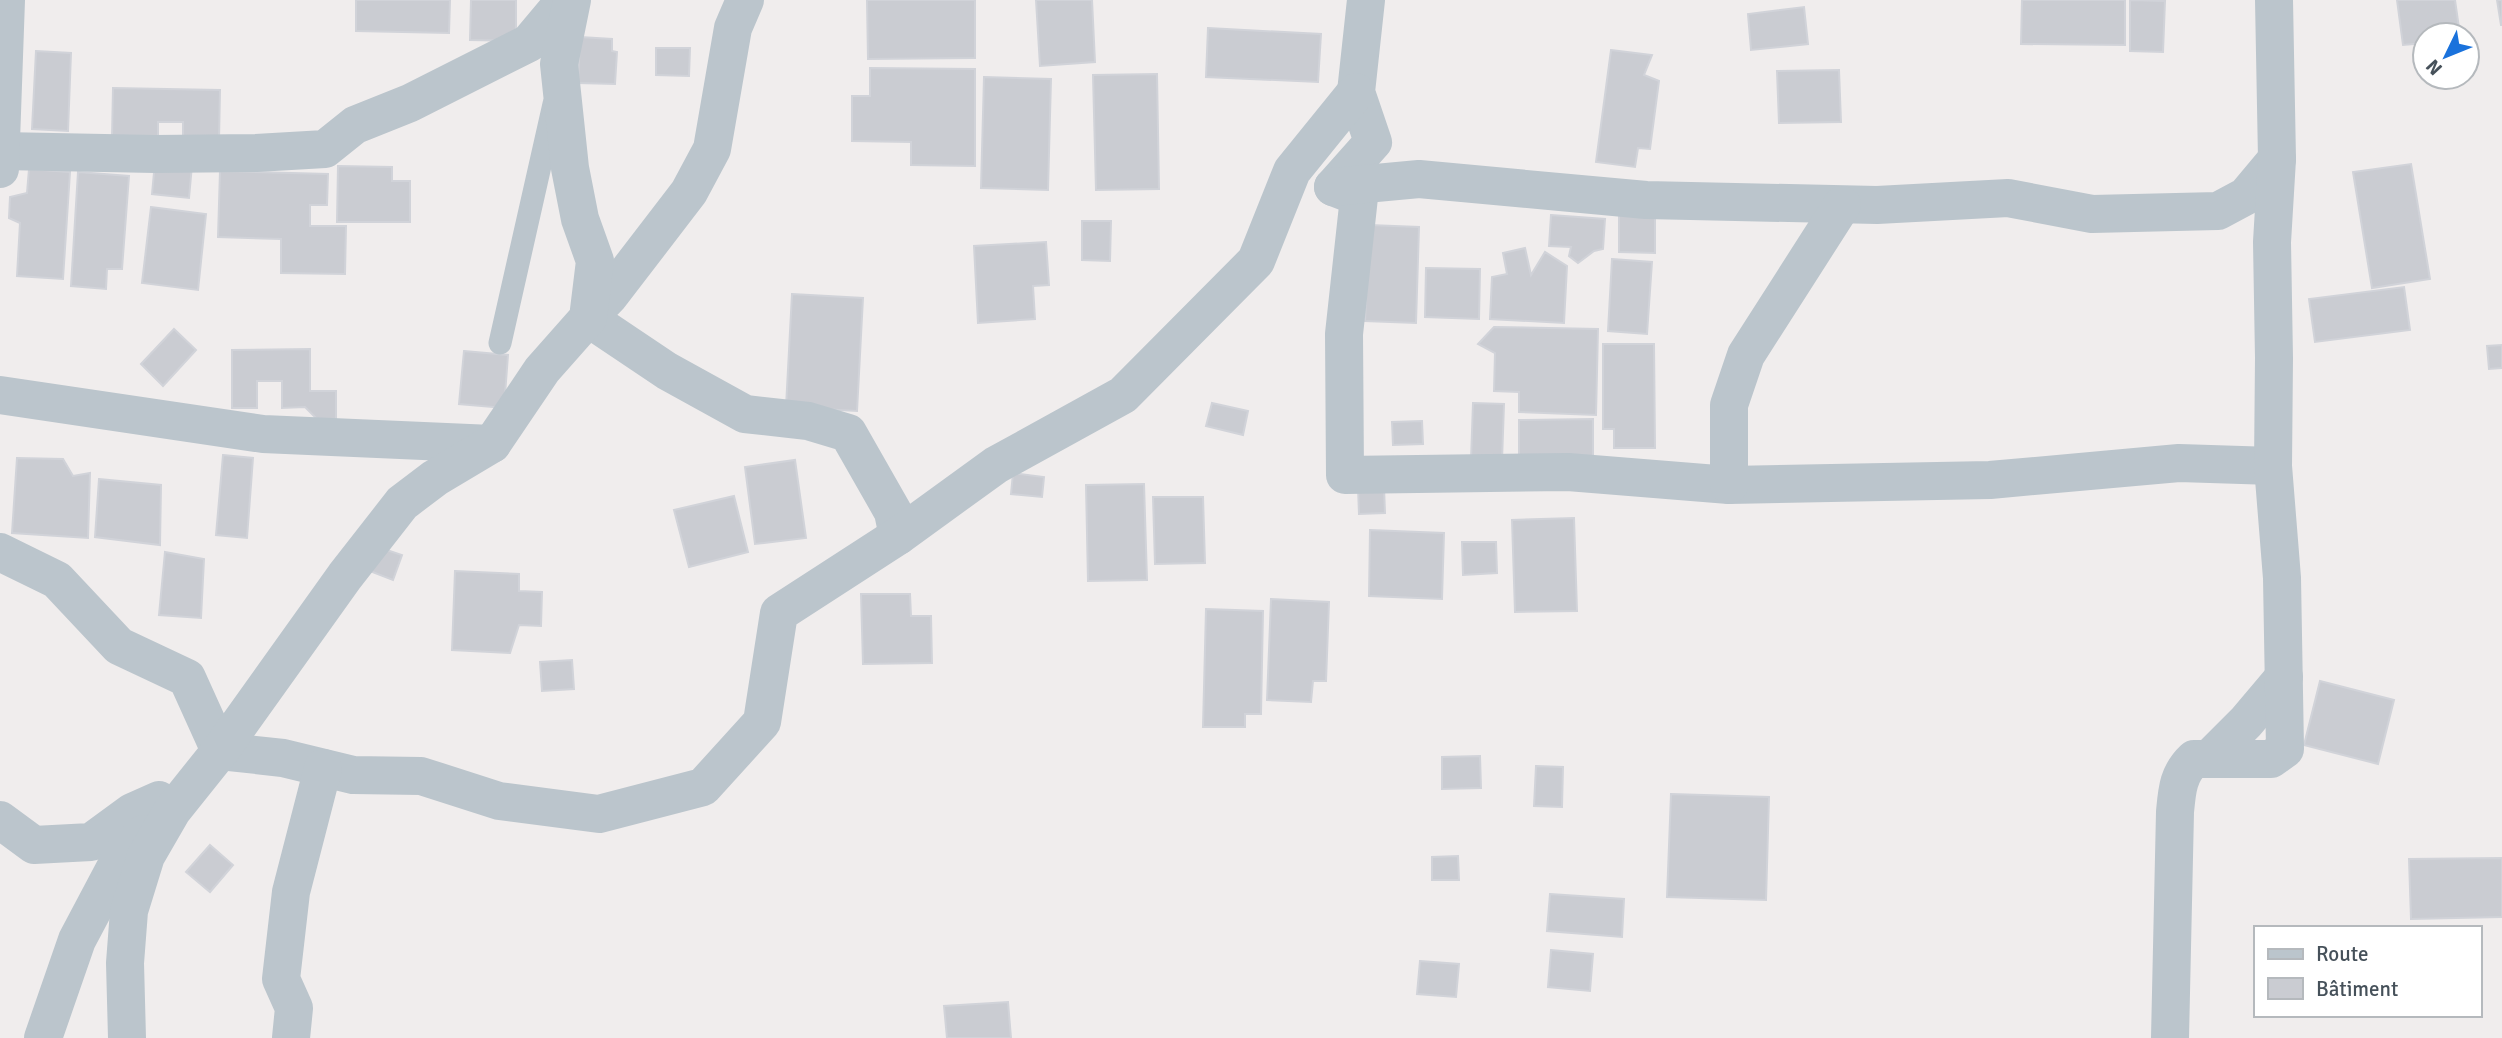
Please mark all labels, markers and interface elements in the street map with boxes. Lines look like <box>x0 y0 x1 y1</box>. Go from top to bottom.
north arrow <box>2411 21 2481 91</box>
text: N <box>2421 54 2448 80</box>
legend <box>2254 926 2481 1017</box>
text: Route <box>2316 941 2368 967</box>
text: Bâtiment <box>2316 976 2398 1002</box>

